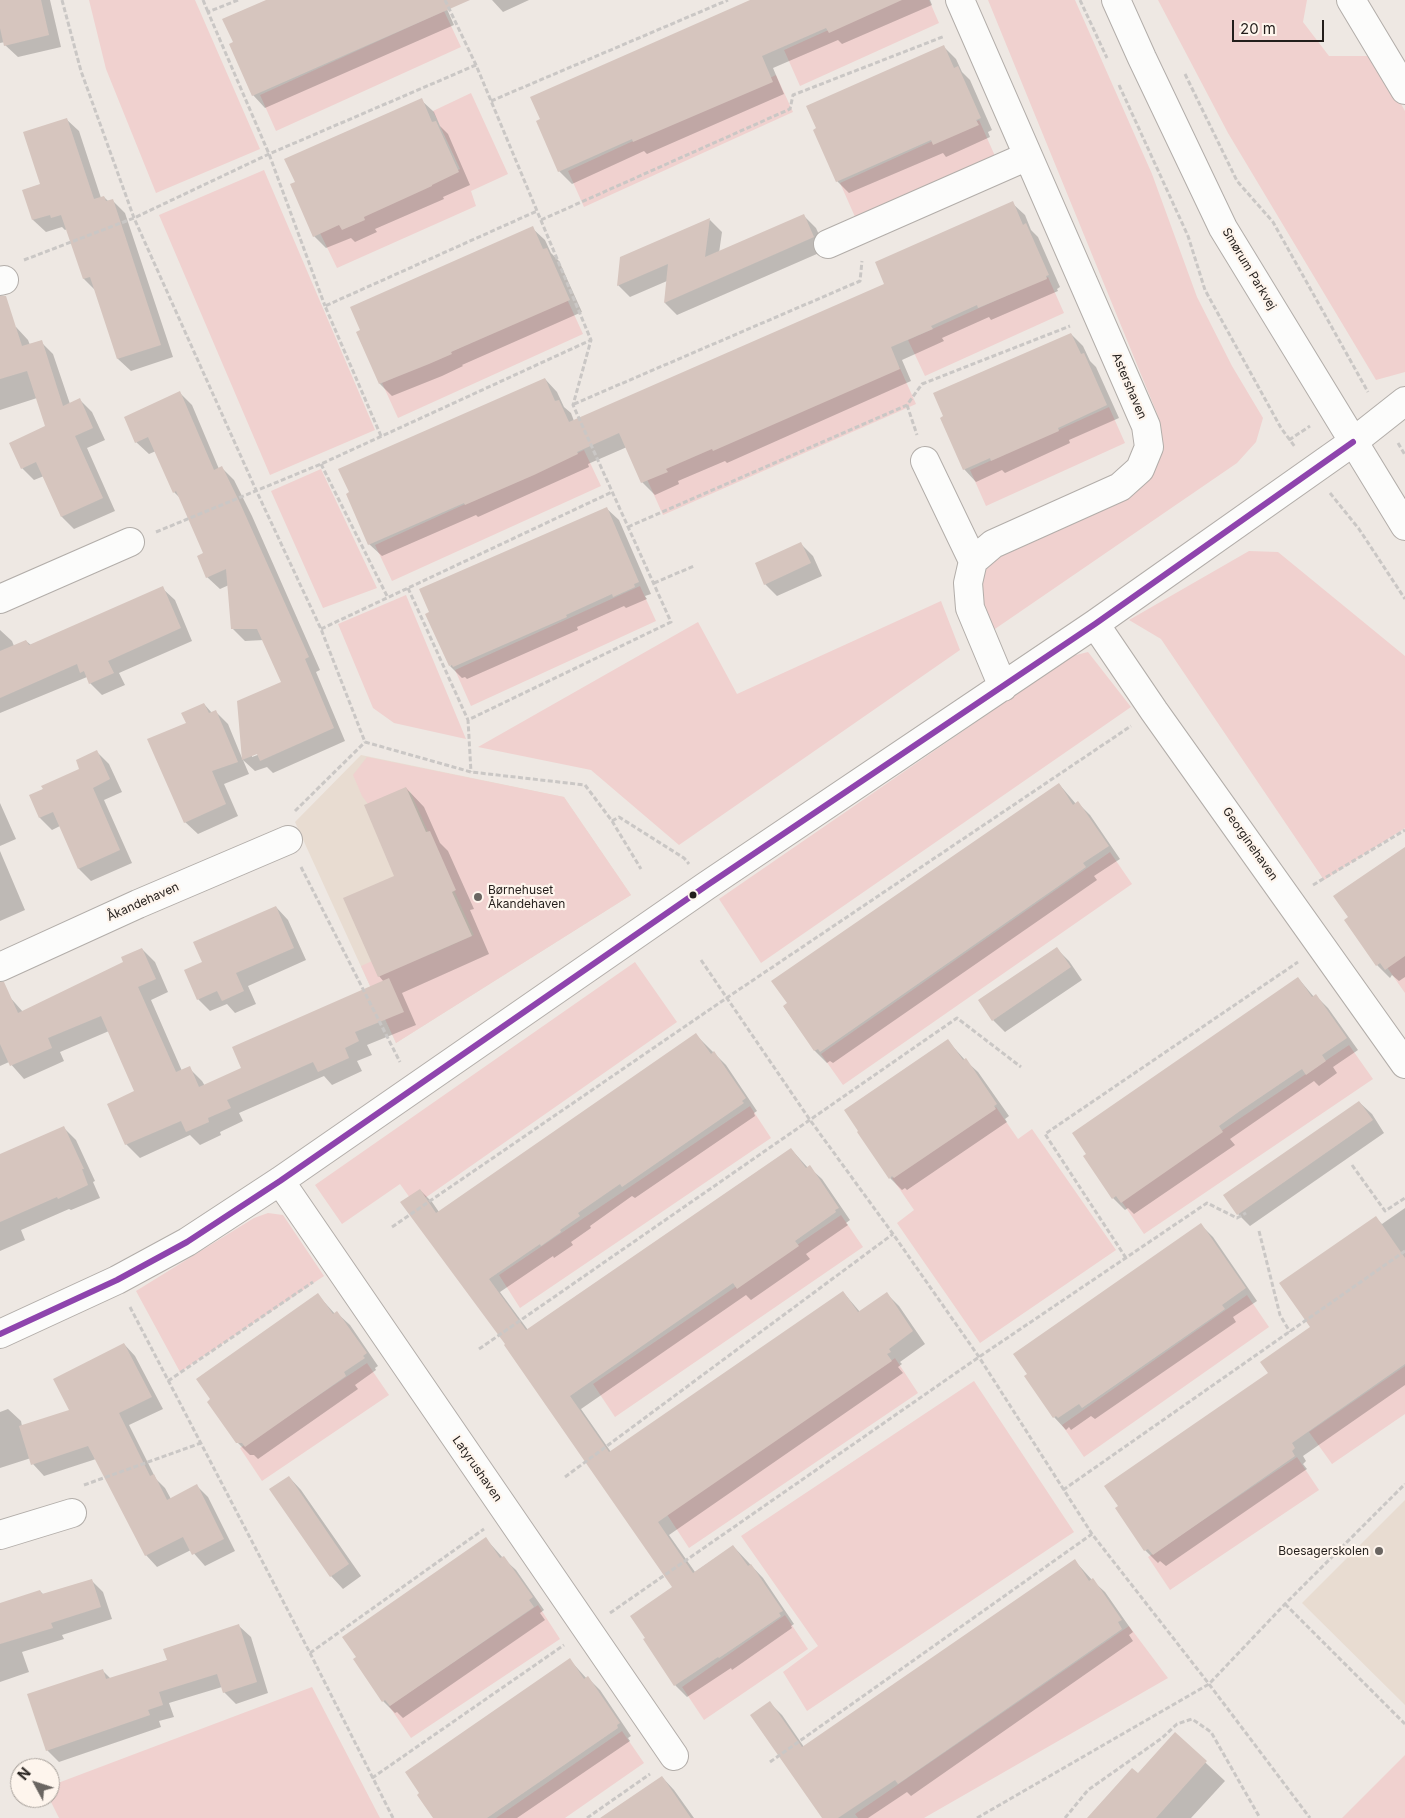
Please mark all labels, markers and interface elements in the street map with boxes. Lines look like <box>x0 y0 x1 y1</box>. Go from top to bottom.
scale bar <box>1235 10 1328 42</box>
text: 20 m <box>1240 19 1276 38</box>
street label: Smørum Parkvej <box>1219 225 1279 313</box>
street label: Astershaven <box>1109 351 1149 421</box>
street label: Georginehaven <box>1219 805 1281 883</box>
street label: Åkandehaven <box>105 880 181 924</box>
place label: Børnehuset Åkandehaven <box>488 883 565 911</box>
unlabelled marker <box>688 890 698 900</box>
marker: Børnehuset Åkandehaven <box>472 891 484 903</box>
street label: Latyrushaven <box>449 1433 505 1505</box>
place label: Boesagerskolen <box>1278 1544 1369 1558</box>
marker: Boesagerskolen <box>1373 1545 1385 1557</box>
north arrow <box>10 1758 60 1808</box>
text: N <box>14 1764 34 1783</box>

